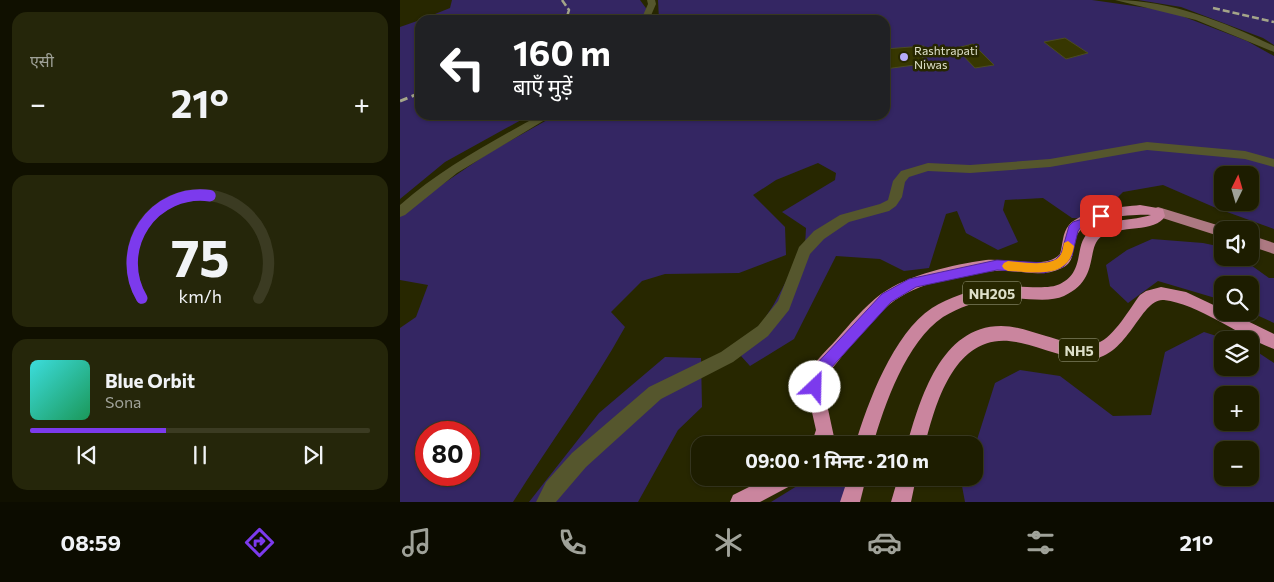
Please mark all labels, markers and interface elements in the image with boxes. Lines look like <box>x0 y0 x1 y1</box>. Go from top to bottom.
text: 160 m <box>513 30 611 73</box>
icon: left <box>430 35 495 100</box>
place label: Rashtrapati Niwas <box>914 43 978 71</box>
text: एसी <box>30 51 54 70</box>
marker: Rashtrapati Niwas <box>898 51 910 63</box>
text: बाएँ मुड़ें <box>513 73 573 100</box>
text: 21° <box>171 79 229 126</box>
text: − <box>30 86 46 120</box>
text: + <box>354 86 370 120</box>
north arrow <box>1214 166 1259 211</box>
map controls <box>1214 166 1259 486</box>
pin <box>1080 195 1122 237</box>
icon: arrive <box>1087 202 1115 230</box>
button: sound <box>1214 221 1259 266</box>
text: 75 <box>171 224 229 288</box>
button: search <box>1214 276 1259 321</box>
road number: NH205 <box>963 282 1021 304</box>
text: km/h <box>178 285 222 307</box>
button: layers <box>1214 331 1259 376</box>
road number: NH5 <box>1059 338 1099 362</box>
position arrow <box>788 360 840 412</box>
text: Blue Orbit <box>105 369 195 392</box>
button: + <box>1214 386 1259 431</box>
text: Sona <box>105 392 141 411</box>
speed limit sign: 80 <box>415 421 480 486</box>
icon: previous <box>73 441 101 469</box>
icon: pause <box>186 441 214 469</box>
icon: next <box>299 441 327 469</box>
button: − <box>1214 441 1259 486</box>
text: 09:00 · 1 मिनट · 210 m <box>745 449 929 472</box>
icon: directions <box>242 525 277 560</box>
icon: music <box>399 525 434 560</box>
icon: phone <box>555 525 590 560</box>
icon: climate <box>711 525 746 560</box>
icon: car <box>867 525 902 560</box>
icon: filters <box>1023 525 1058 560</box>
text: 08:59 <box>61 529 121 556</box>
text: 21° <box>1180 529 1213 556</box>

